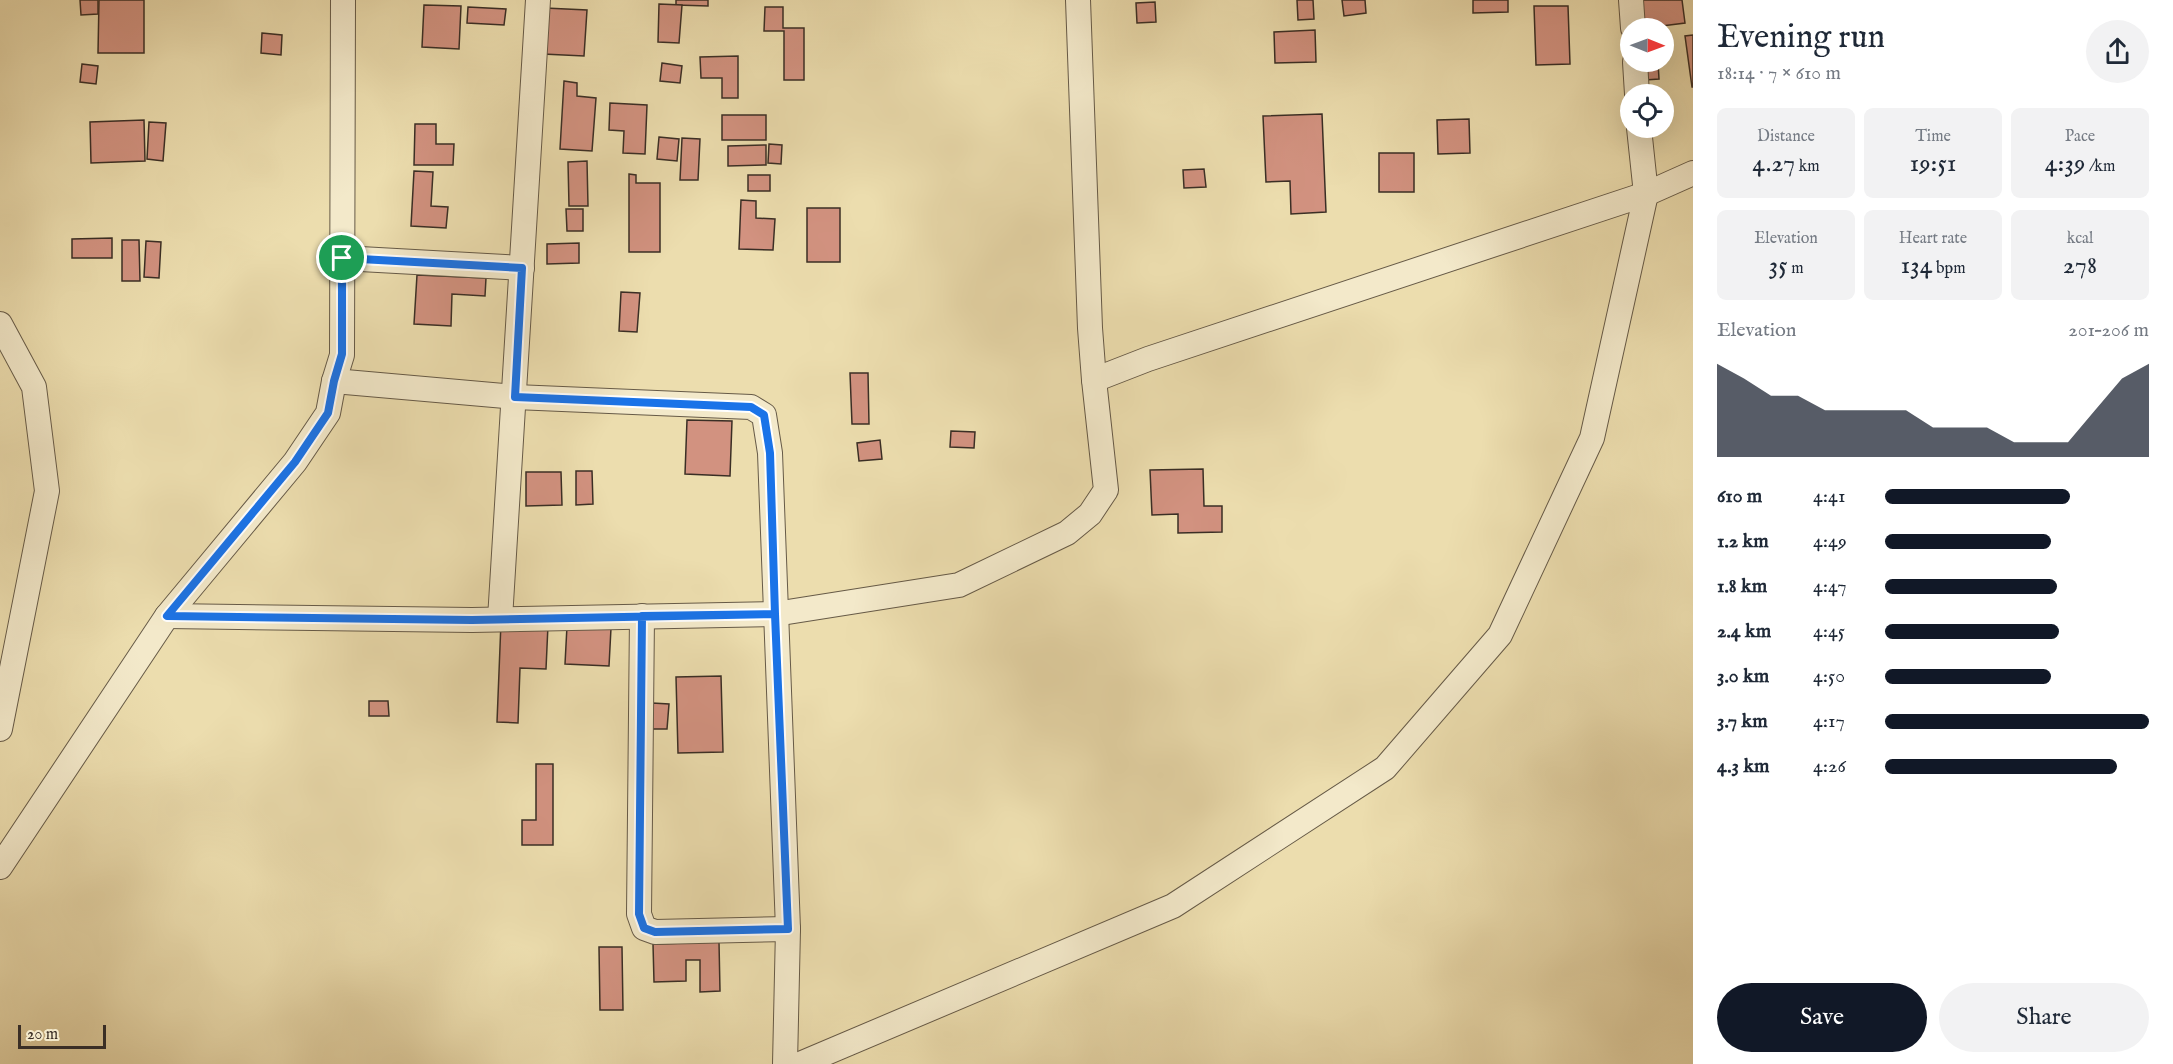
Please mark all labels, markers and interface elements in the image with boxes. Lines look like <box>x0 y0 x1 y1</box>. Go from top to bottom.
text: Evening run <box>1717 17 1885 59</box>
north arrow <box>1620 18 1674 72</box>
map controls <box>1620 18 1674 138</box>
button: share <box>2086 20 2149 83</box>
text: 18:14 · 7 × 610 m <box>1717 61 1841 86</box>
button: locate <box>1620 84 1674 138</box>
text: Distance <box>1757 127 1815 147</box>
text: Time <box>1915 127 1951 147</box>
text: Pace <box>2065 127 2095 147</box>
text: 4.27 <box>1752 147 1795 180</box>
text: 19:51 <box>1910 147 1957 180</box>
text: 4:39 <box>2045 147 2085 180</box>
text: km <box>1795 157 1820 177</box>
text: /km <box>2085 157 2115 177</box>
text: Elevation <box>1754 229 1818 249</box>
text: Heart rate <box>1899 229 1967 249</box>
text: kcal <box>2067 229 2093 249</box>
pin <box>316 232 367 283</box>
icon: arrive <box>325 241 358 274</box>
text: 35 <box>1769 249 1788 282</box>
text: 134 <box>1900 249 1933 282</box>
text: 278 <box>2063 249 2097 282</box>
text: m <box>1788 259 1804 279</box>
text: bpm <box>1933 259 1966 279</box>
text: Elevation <box>1717 318 1796 343</box>
text: 201–206 m <box>2068 318 2149 343</box>
text: 610 m <box>1717 484 1762 509</box>
text: 4:41 <box>1813 484 1845 509</box>
text: 1.2 km <box>1717 529 1769 554</box>
text: 4:49 <box>1813 529 1847 554</box>
text: 1.8 km <box>1717 574 1767 599</box>
text: 4:47 <box>1813 574 1847 599</box>
text: 2.4 km <box>1717 619 1771 644</box>
text: 4:45 <box>1813 619 1845 644</box>
text: 3.0 km <box>1717 664 1769 689</box>
text: 4:50 <box>1813 664 1845 689</box>
text: 3.7 km <box>1717 709 1768 734</box>
text: 4:17 <box>1813 709 1845 734</box>
text: 4.3 km <box>1717 754 1770 779</box>
text: 4:26 <box>1813 754 1846 779</box>
button: Save <box>1717 983 1927 1052</box>
button: Share <box>1939 983 2149 1052</box>
scale bar <box>18 1022 106 1050</box>
text: 20 m <box>27 1025 58 1045</box>

